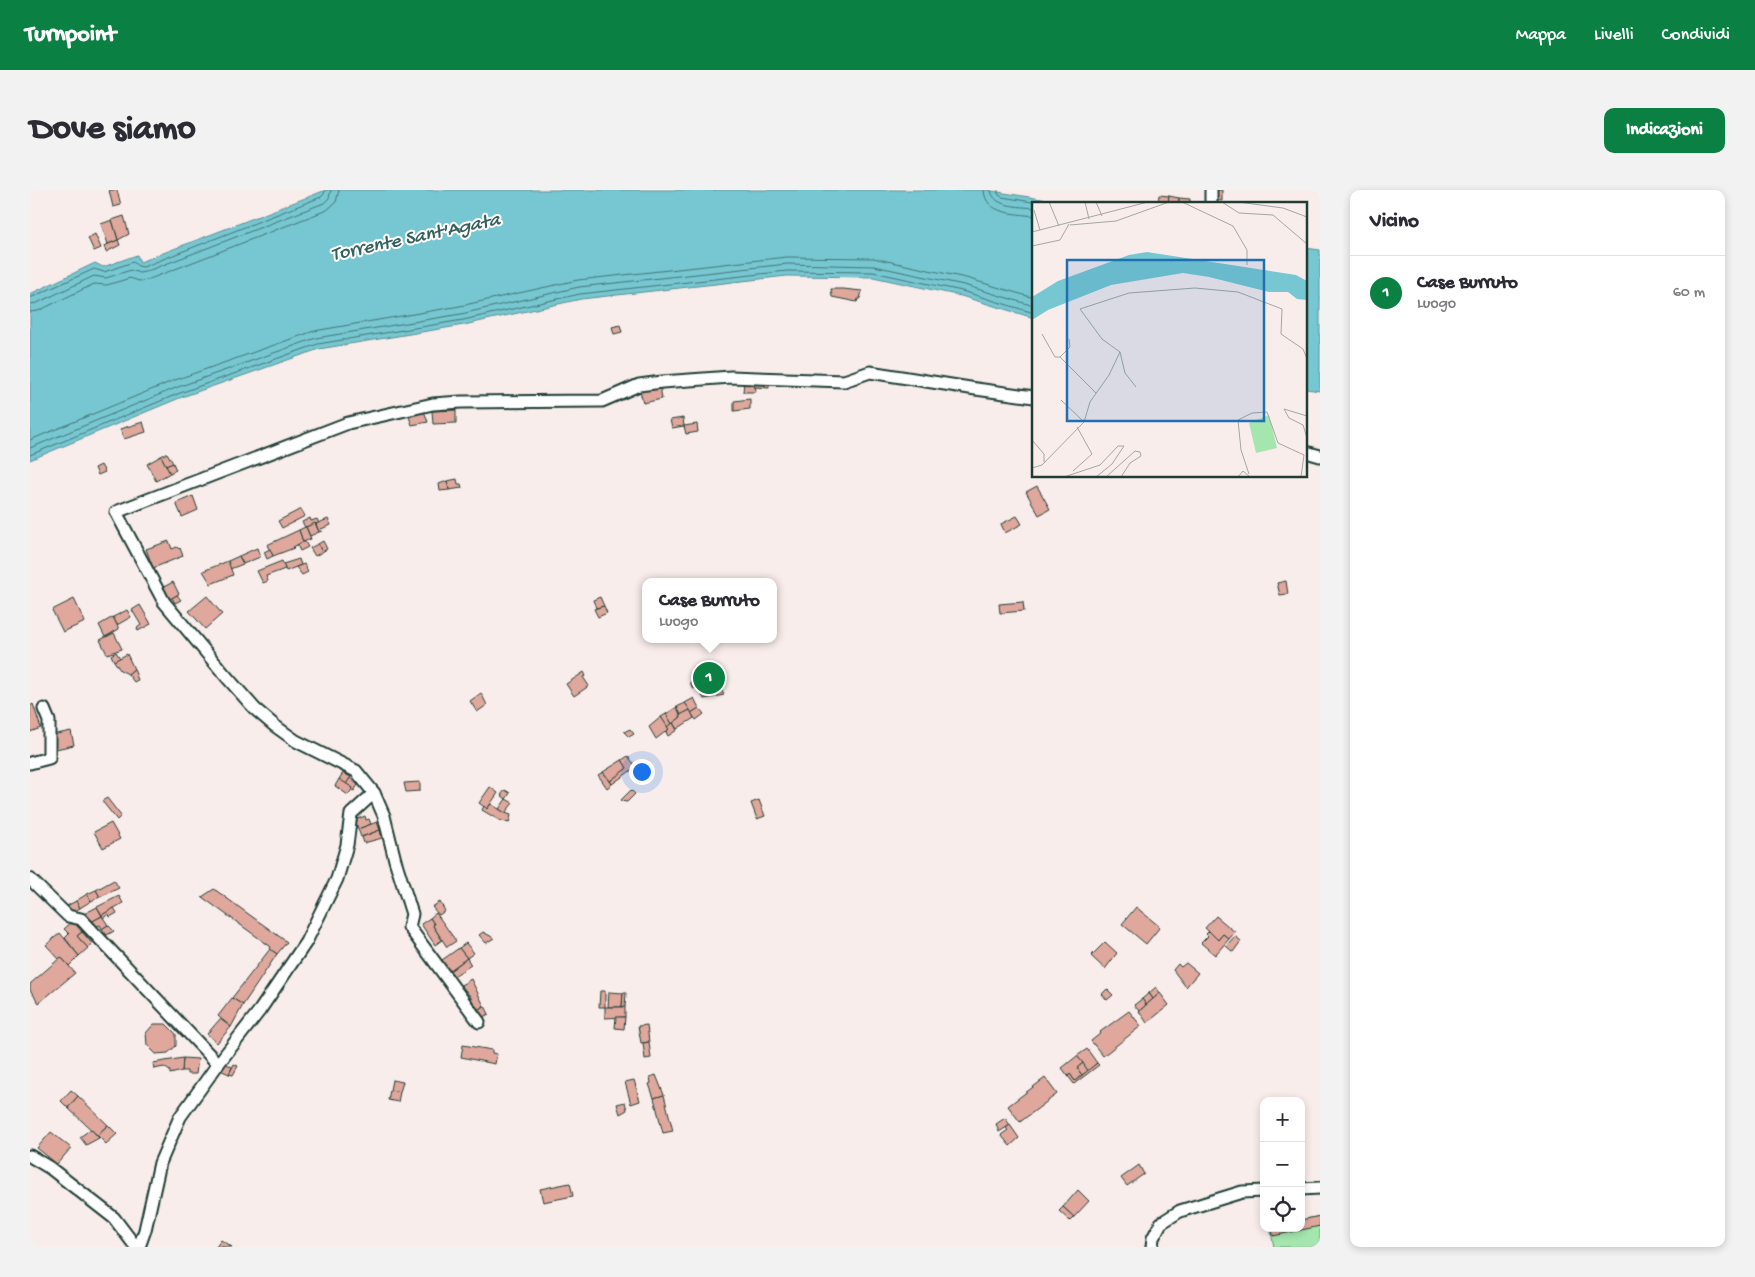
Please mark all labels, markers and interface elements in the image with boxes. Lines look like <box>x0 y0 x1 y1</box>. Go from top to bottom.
text: Turnpoint <box>25 21 116 50</box>
text: Mappa <box>1516 25 1566 46</box>
text: Livelli <box>1594 25 1634 46</box>
text: Condividi <box>1662 25 1730 46</box>
button: Indicazioni <box>1604 108 1725 153</box>
text: Dove siamo <box>30 110 196 151</box>
inset map <box>1032 202 1308 478</box>
water label: Torrente Sant'Agata <box>329 209 504 268</box>
text: Vicino <box>1370 210 1419 235</box>
text: Case Burruto <box>1417 272 1518 295</box>
text: 1 <box>1383 284 1389 303</box>
text: 60 m <box>1673 284 1705 303</box>
text: Luogo <box>1417 295 1456 314</box>
popup <box>642 578 777 643</box>
text: Case Burruto <box>659 590 760 613</box>
text: Luogo <box>659 613 698 632</box>
pin: 1 <box>693 659 725 697</box>
your location <box>629 759 655 785</box>
map controls <box>1260 1097 1305 1232</box>
button: + <box>1260 1097 1305 1142</box>
button: − <box>1260 1142 1305 1187</box>
button: locate <box>1260 1187 1305 1232</box>

